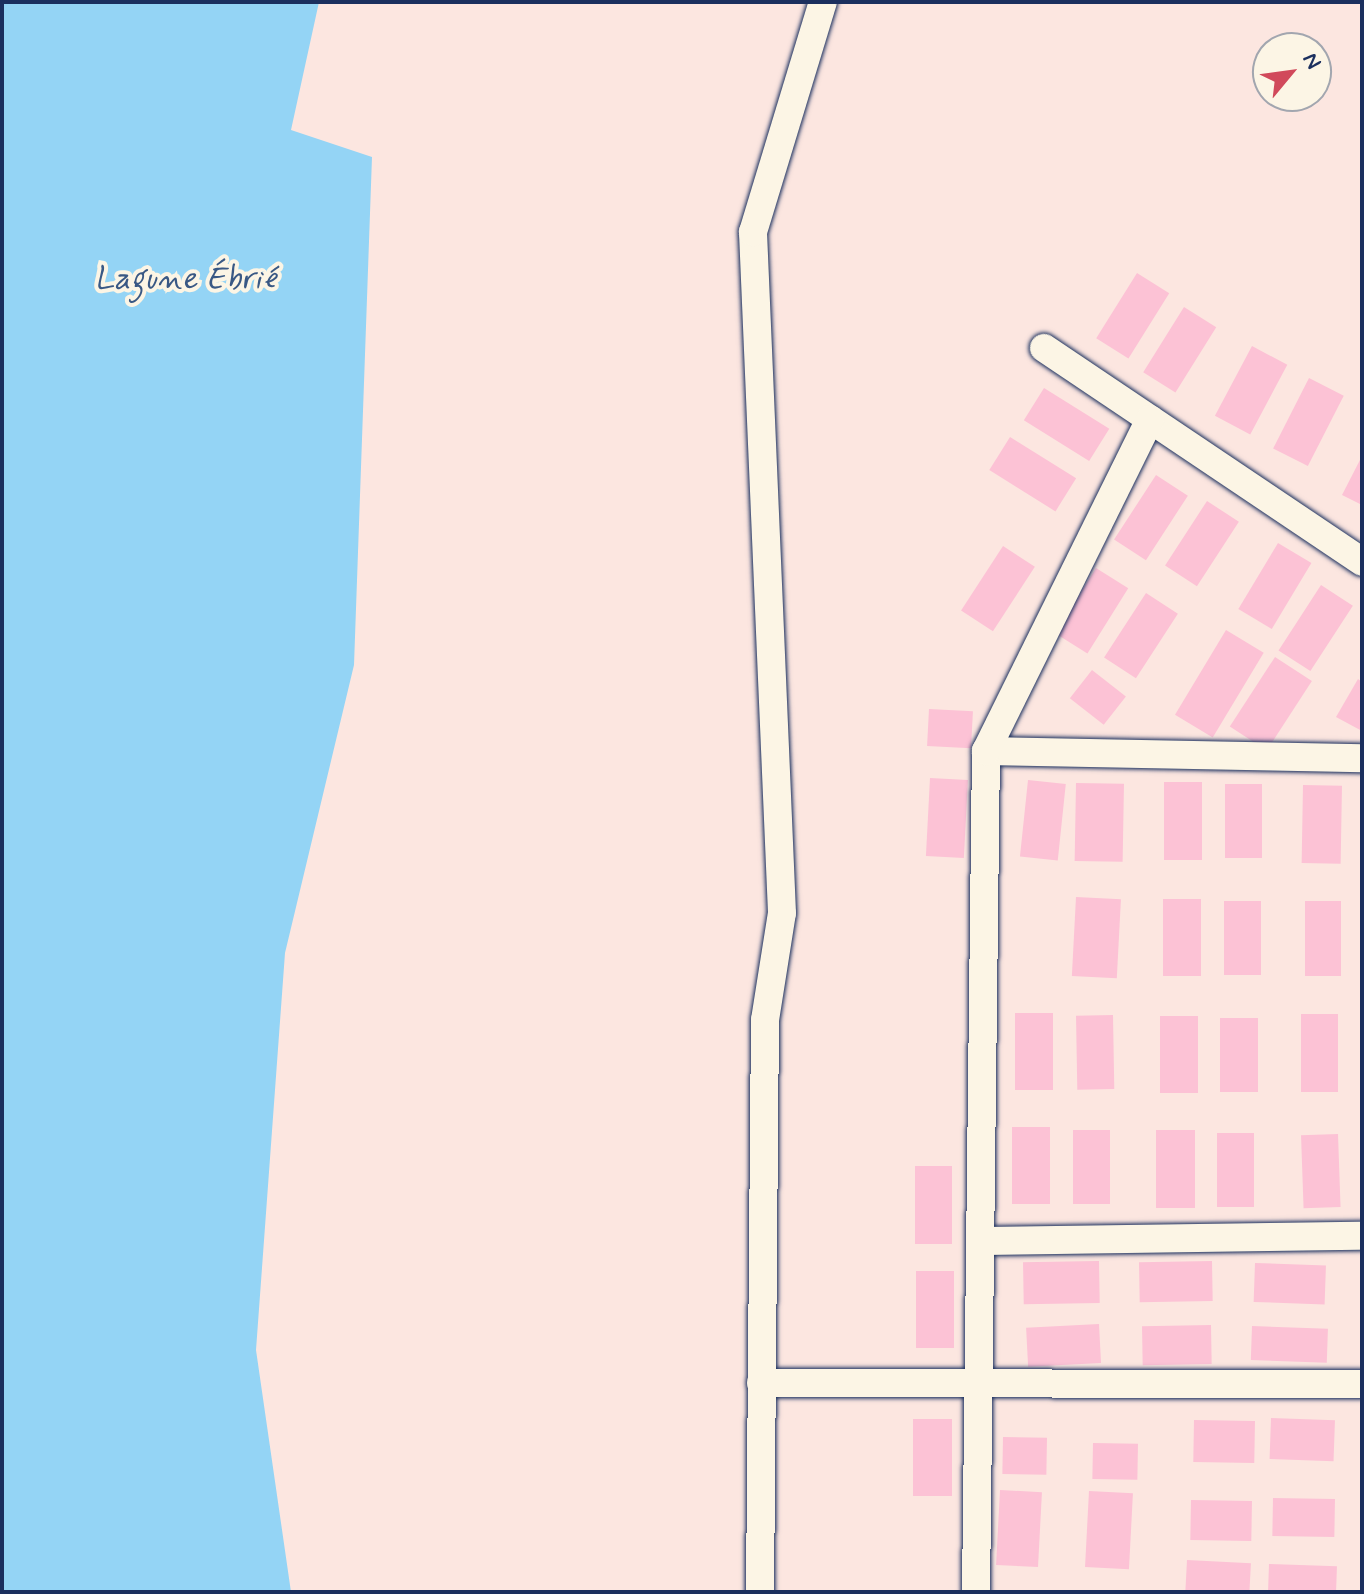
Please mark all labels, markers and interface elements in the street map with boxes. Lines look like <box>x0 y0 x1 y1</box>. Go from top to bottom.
north arrow <box>1252 32 1332 112</box>
text: N <box>1295 48 1327 75</box>
water label: Lagune Ébrié <box>94 260 276 298</box>

